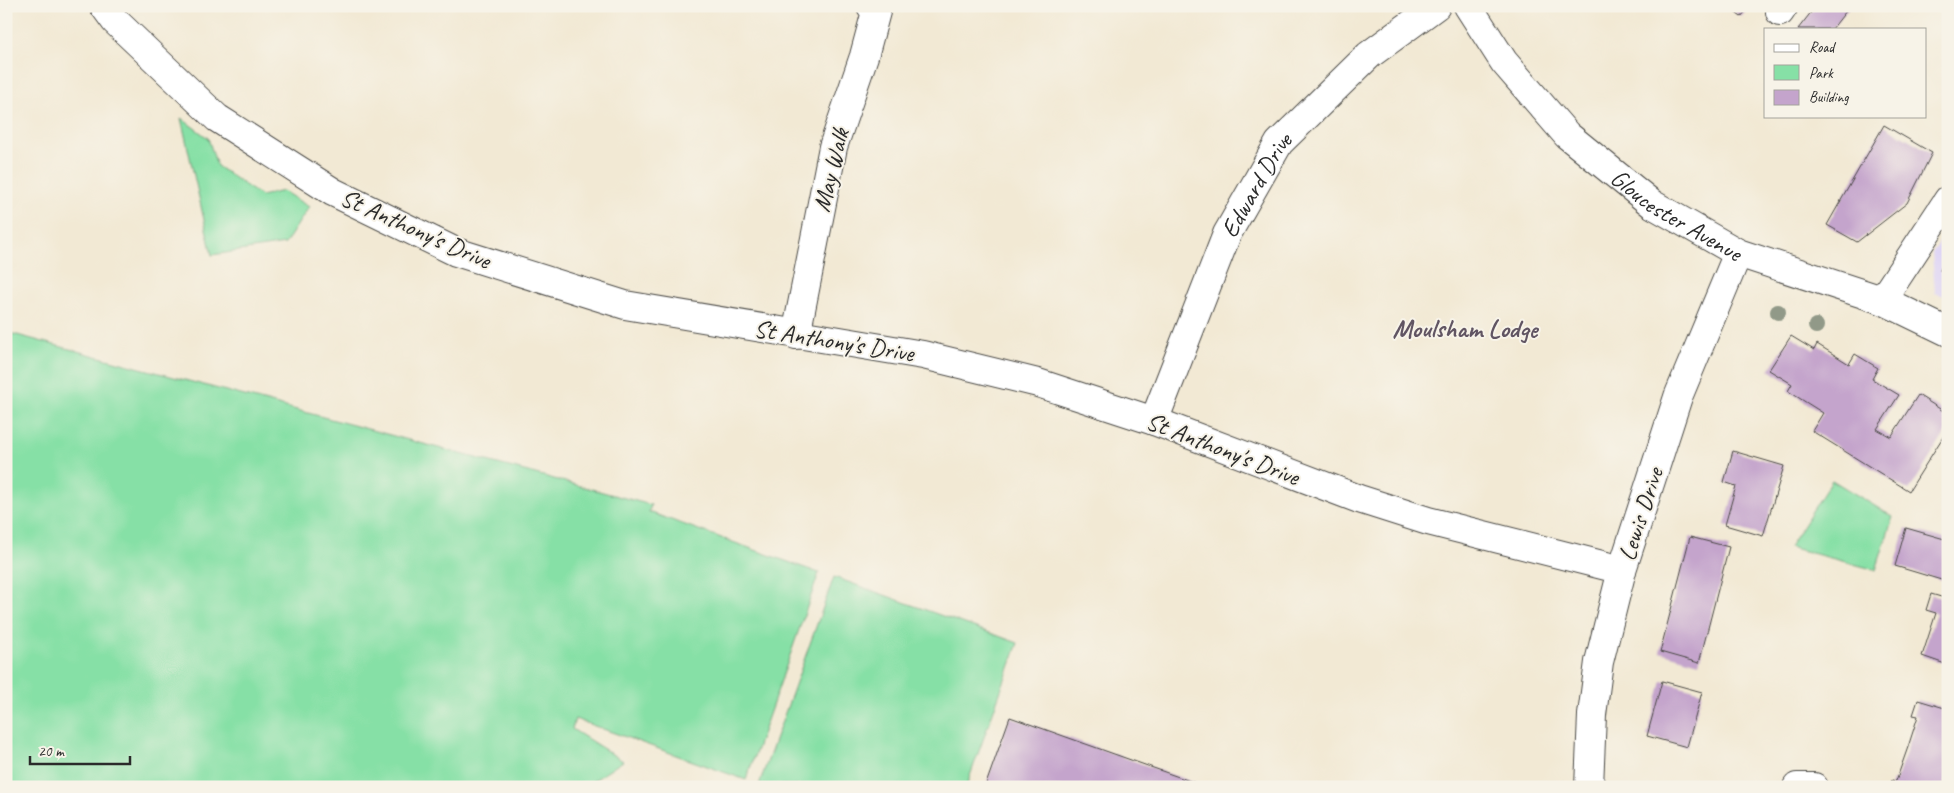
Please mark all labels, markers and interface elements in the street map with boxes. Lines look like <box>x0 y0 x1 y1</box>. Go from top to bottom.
legend <box>1764 28 1926 118</box>
text: Road <box>1809 38 1836 57</box>
text: Park <box>1809 64 1834 83</box>
text: Building <box>1809 88 1849 107</box>
street label: May Walk <box>805 124 857 215</box>
street label: Edward Drive <box>1214 124 1300 243</box>
street label: Gloucester Avenue <box>1604 162 1749 270</box>
street label: St Anthony's Drive <box>335 181 497 277</box>
district label: Moulsham Lodge <box>1393 312 1540 345</box>
street label: St Anthony's Drive <box>752 313 918 370</box>
street label: St Anthony's Drive <box>1142 405 1305 493</box>
street label: Lewis Drive <box>1611 462 1671 565</box>
scale bar <box>30 733 130 765</box>
text: 20 m <box>38 742 65 761</box>

